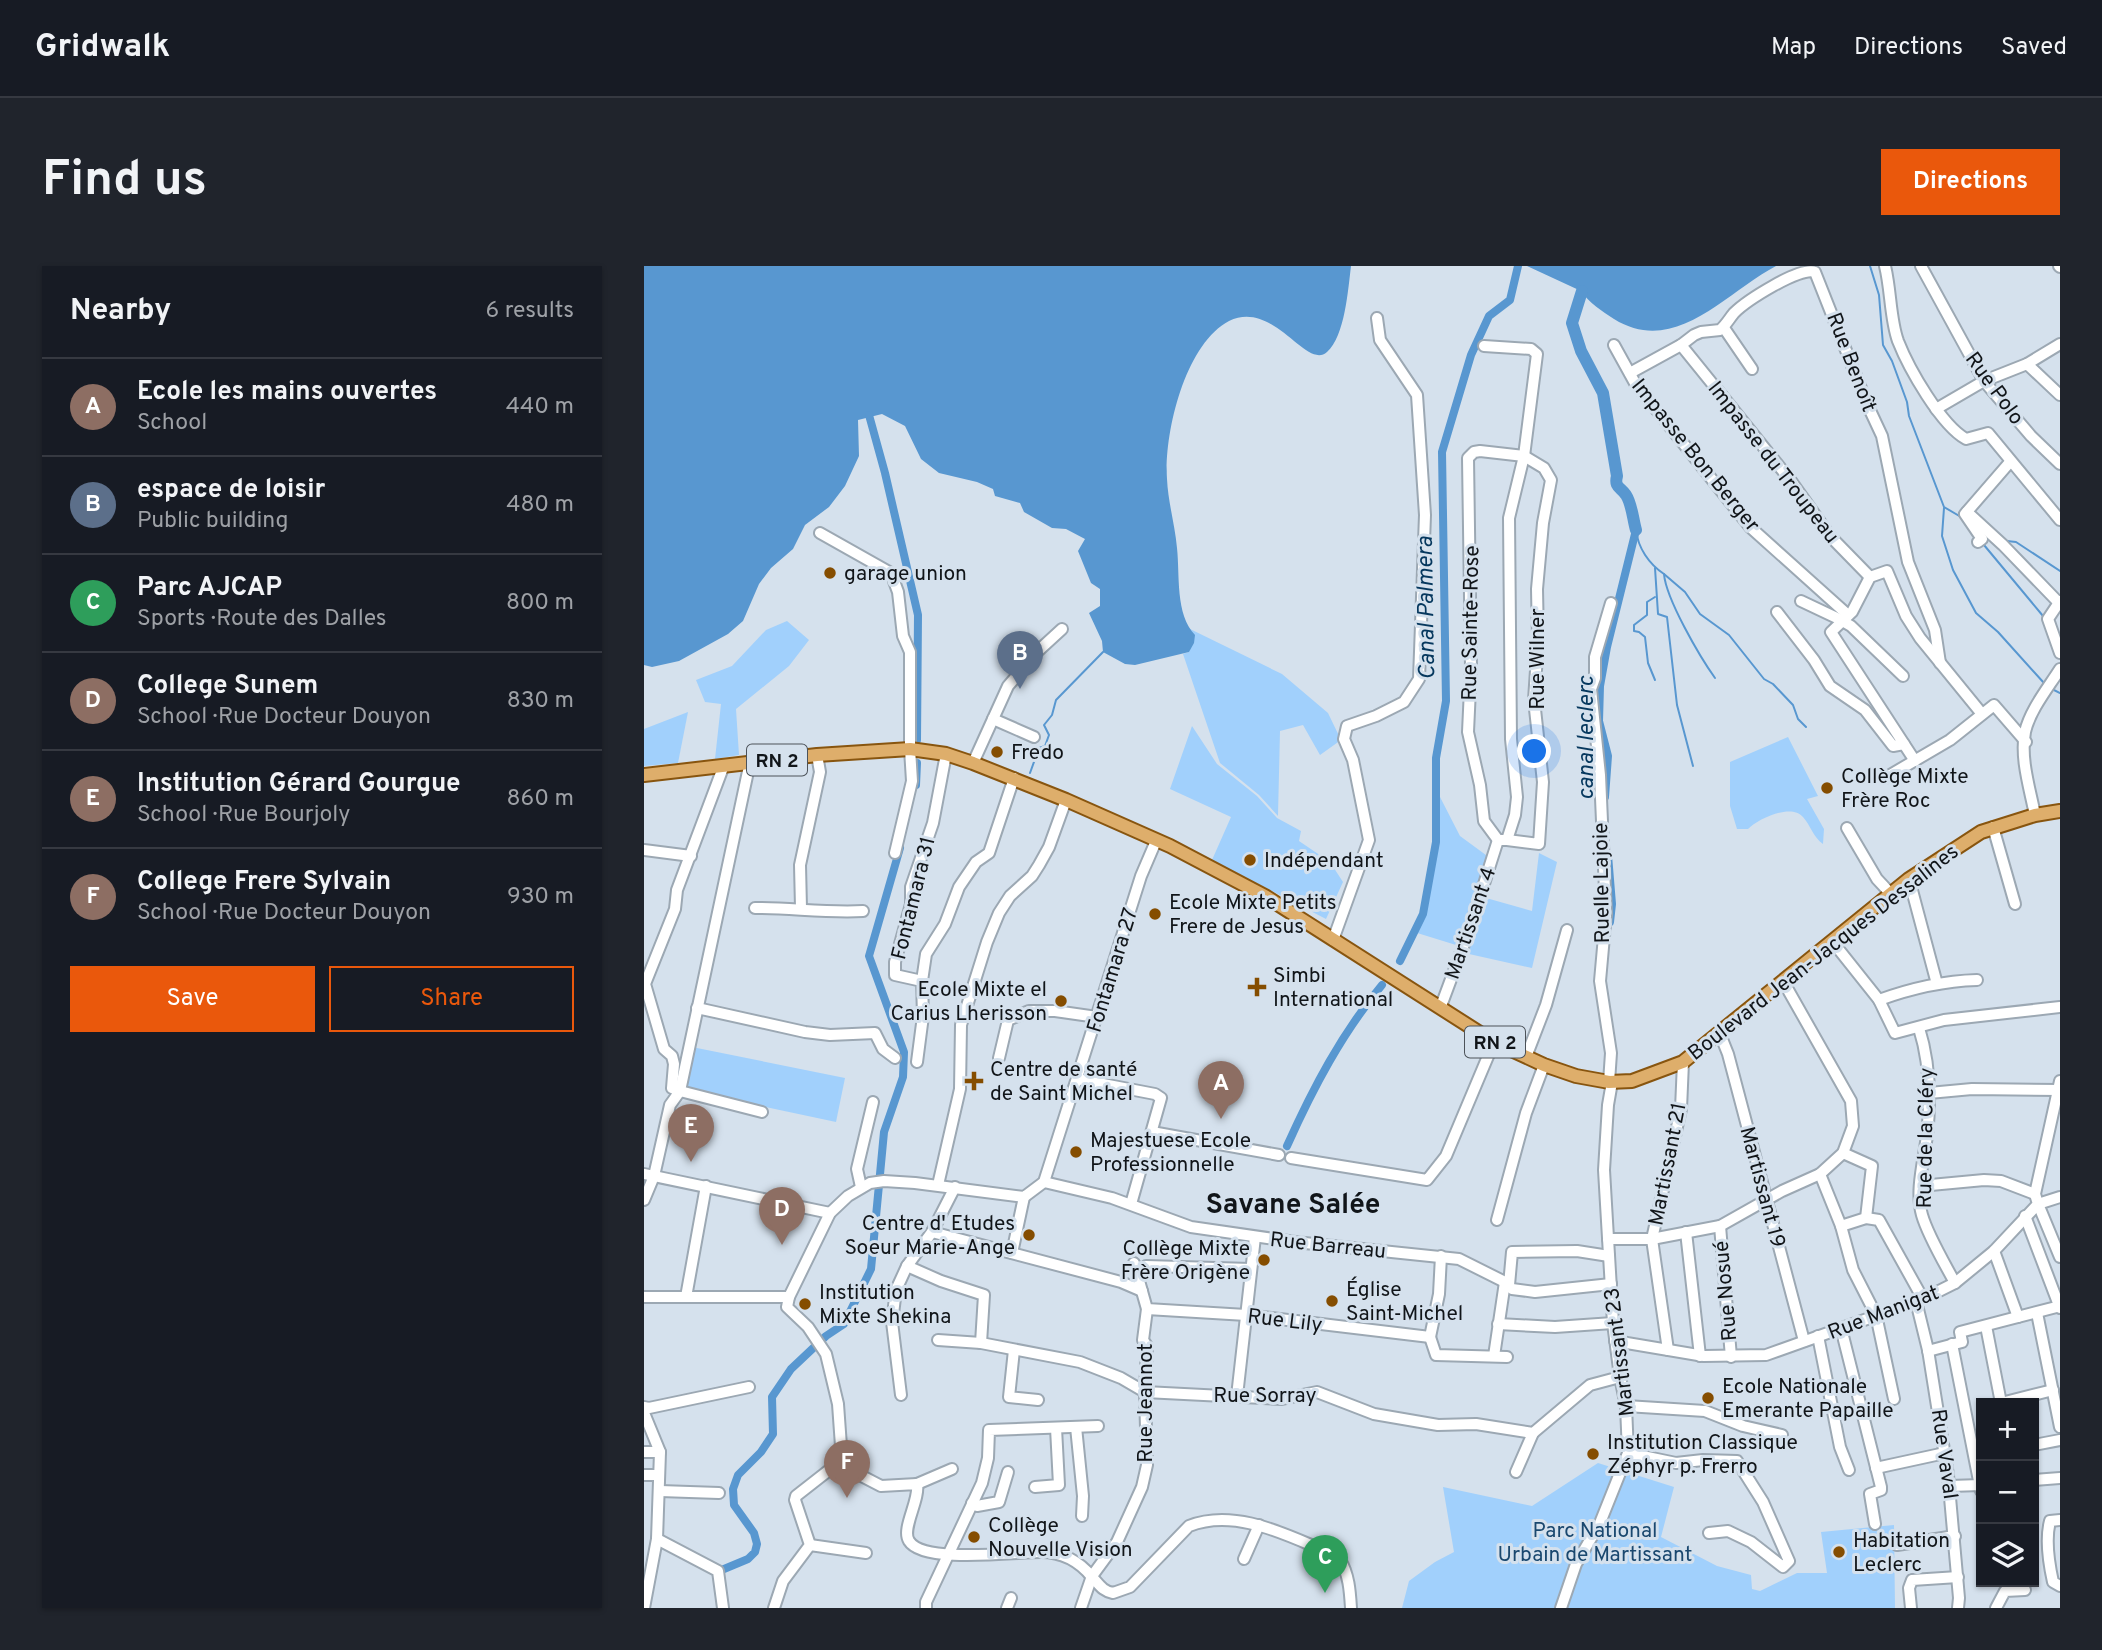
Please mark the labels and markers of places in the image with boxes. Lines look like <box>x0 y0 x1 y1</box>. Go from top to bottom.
place label: garage union <box>844 561 967 588</box>
marker: garage union <box>822 565 838 581</box>
pin: B <box>997 631 1043 689</box>
place label: Fredo <box>1011 740 1064 767</box>
marker: Fredo <box>989 744 1005 760</box>
place label: Collège Mixte Frère Roc <box>1841 764 1969 815</box>
marker: Collège Mixte Frère Roc <box>1819 780 1835 796</box>
place label: Indépendant <box>1264 848 1384 875</box>
marker: Indépendant <box>1242 852 1258 868</box>
place label: Ecole Mixte Petits Frere de Jesus <box>1169 890 1337 941</box>
marker: Ecole Mixte Petits Frere de Jesus <box>1147 906 1163 922</box>
place label: Simbi International <box>1273 963 1393 1014</box>
place label: Ecole Mixte el Carius Lherisson <box>890 977 1047 1028</box>
marker: Simbi International <box>1247 977 1267 997</box>
marker: Ecole Mixte el Carius Lherisson <box>1053 993 1069 1009</box>
place label: Centre de santé de Saint Michel <box>990 1057 1137 1108</box>
pin: A <box>1198 1061 1244 1119</box>
marker: Centre de santé de Saint Michel <box>964 1071 984 1091</box>
pin: E <box>668 1104 714 1162</box>
place label: Majestuese Ecole Professionnelle <box>1090 1128 1251 1179</box>
marker: Majestuese Ecole Professionnelle <box>1068 1144 1084 1160</box>
pin: D <box>759 1187 805 1245</box>
place label: Centre d' Etudes Soeur Marie-Ange <box>844 1211 1015 1262</box>
marker: Centre d' Etudes Soeur Marie-Ange <box>1021 1227 1037 1243</box>
place label: Collège Mixte Frère Origène <box>1121 1236 1250 1287</box>
marker: Collège Mixte Frère Origène <box>1256 1252 1272 1268</box>
place label: Église Saint-Michel <box>1346 1276 1463 1328</box>
place label: Institution Mixte Shekina <box>819 1280 951 1331</box>
marker: Église Saint-Michel <box>1324 1293 1340 1309</box>
marker: Institution Mixte Shekina <box>797 1296 813 1312</box>
place label: Ecole Nationale Emerante Papaille <box>1722 1374 1894 1425</box>
marker: Ecole Nationale Emerante Papaille <box>1700 1390 1716 1406</box>
place label: Institution Classique Zéphyr p. Frerro <box>1607 1430 1798 1481</box>
pin: F <box>824 1440 870 1498</box>
marker: Institution Classique Zéphyr p. Frerro <box>1585 1446 1601 1462</box>
place label: Collège Nouvelle Vision <box>988 1513 1133 1564</box>
place label: Habitation Leclerc <box>1853 1528 1950 1579</box>
marker: Collège Nouvelle Vision <box>966 1529 982 1545</box>
pin: C <box>1302 1535 1348 1593</box>
marker: Habitation Leclerc <box>1831 1544 1847 1560</box>

